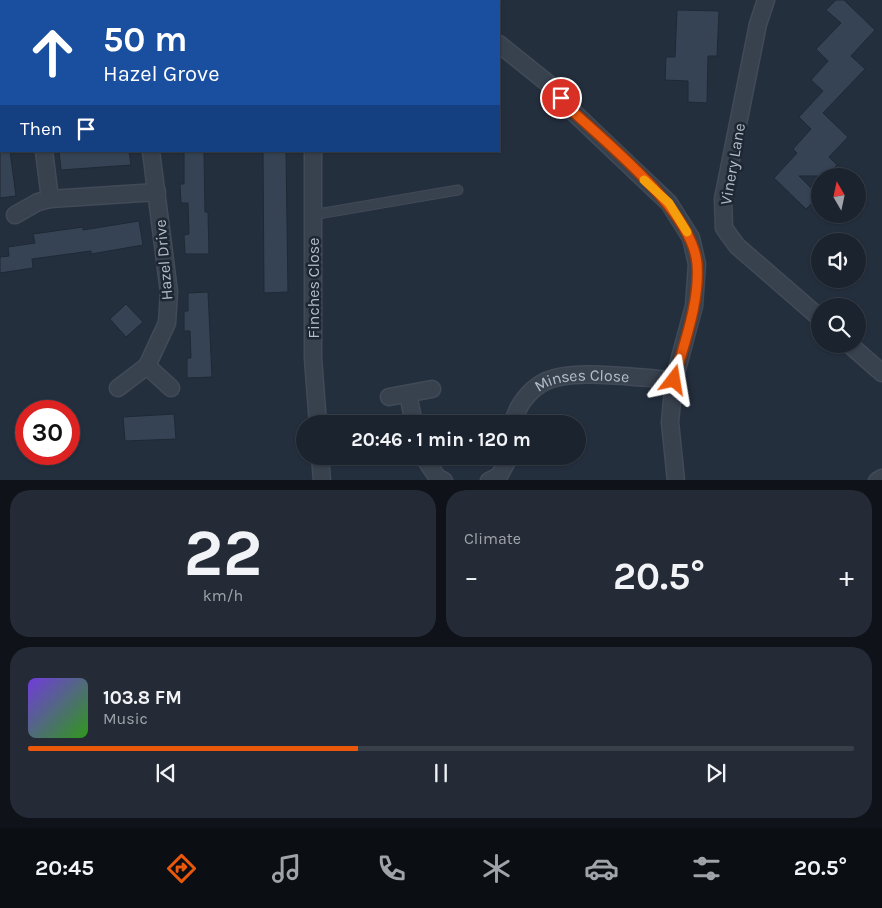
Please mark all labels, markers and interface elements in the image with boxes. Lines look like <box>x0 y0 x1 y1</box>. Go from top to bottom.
text: 50 m <box>103 19 188 60</box>
icon: ahead <box>20 20 85 85</box>
text: Hazel Grove <box>103 61 219 87</box>
pin <box>540 77 582 119</box>
icon: arrive <box>547 84 575 112</box>
icon: arrive <box>72 115 100 143</box>
text: Then <box>20 118 62 140</box>
street label: Vinery Lane <box>716 122 749 207</box>
north arrow <box>811 168 866 222</box>
map controls <box>811 168 866 353</box>
street label: Hazel Drive <box>151 219 176 301</box>
button: sound <box>811 233 866 288</box>
street label: Finches Close <box>304 238 323 338</box>
button: search <box>811 298 866 353</box>
position arrow <box>647 353 699 405</box>
street label: Minses Close <box>531 365 630 396</box>
speed limit sign: 30 <box>15 400 80 465</box>
text: 20:46 · 1 min · 120 m <box>351 429 531 451</box>
text: 22 <box>184 515 262 591</box>
text: Climate <box>464 529 521 548</box>
text: 20.5° <box>613 554 705 599</box>
text: − <box>464 560 479 593</box>
text: + <box>839 560 854 593</box>
text: km/h <box>203 586 243 605</box>
text: 103.8 FM <box>103 687 182 709</box>
text: Music <box>103 709 148 728</box>
icon: previous <box>152 759 180 787</box>
icon: pause <box>427 759 455 787</box>
icon: next <box>702 759 730 787</box>
icon: directions <box>164 851 199 886</box>
icon: music <box>269 851 304 886</box>
icon: phone <box>374 851 409 886</box>
icon: climate <box>479 851 514 886</box>
icon: car <box>584 851 619 886</box>
icon: filters <box>689 851 724 886</box>
text: 20:45 <box>35 855 94 881</box>
text: 20.5° <box>794 855 847 881</box>

